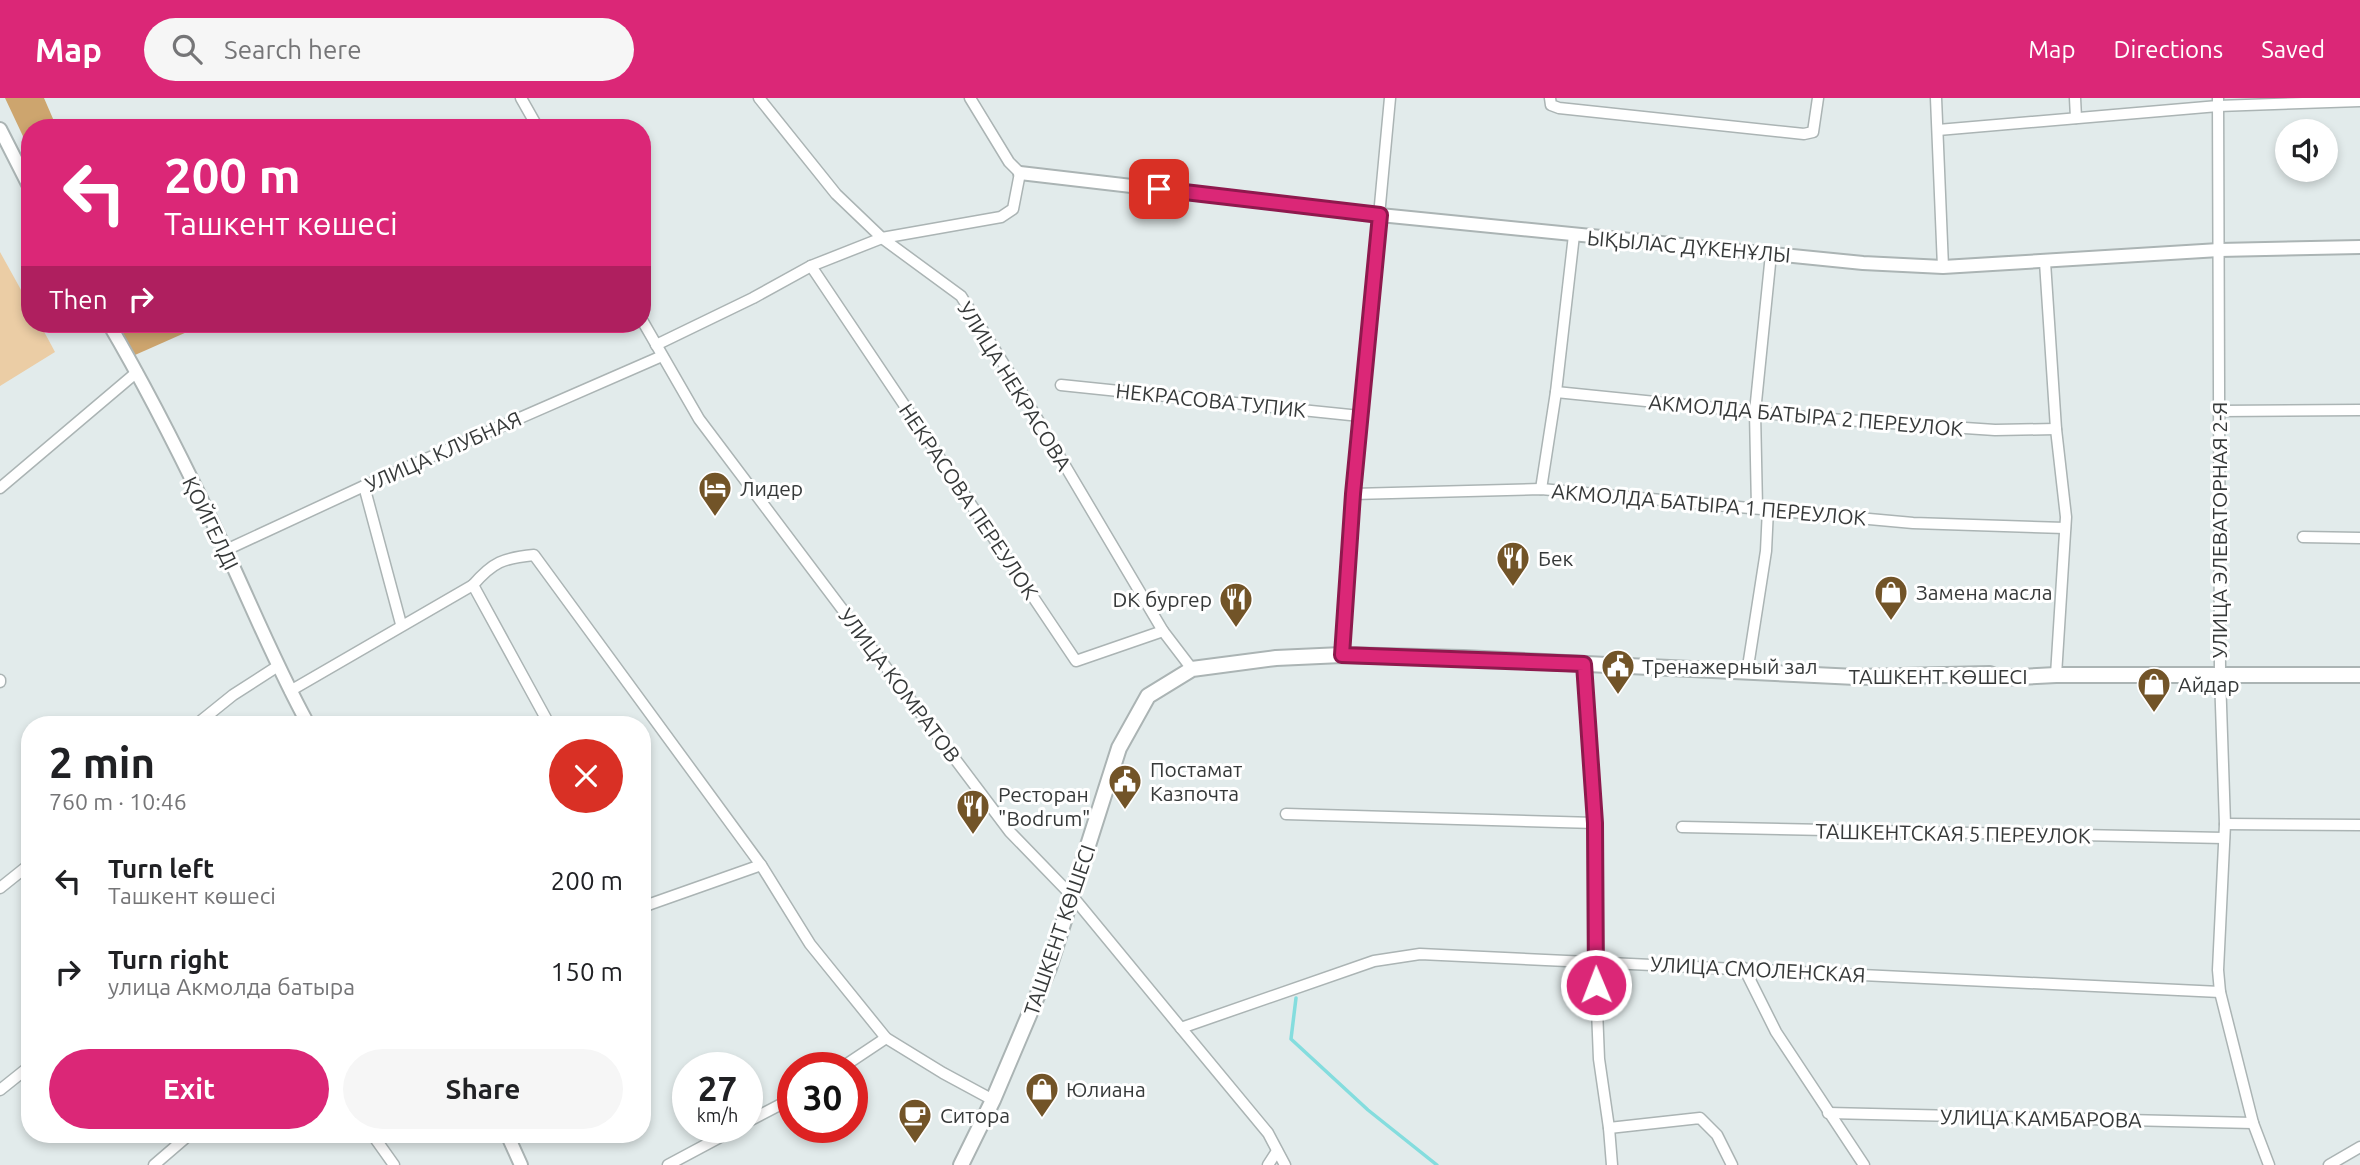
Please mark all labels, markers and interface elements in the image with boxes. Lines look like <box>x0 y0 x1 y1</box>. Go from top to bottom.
search box <box>144 18 634 81</box>
icon: search <box>168 30 206 68</box>
text: Map <box>35 31 102 68</box>
text: Search here <box>224 35 362 64</box>
text: Map <box>2028 36 2075 63</box>
text: Directions <box>2113 36 2223 63</box>
text: Saved <box>2261 36 2325 63</box>
map controls <box>2275 119 2338 182</box>
button: sound <box>2275 119 2338 182</box>
icon: left <box>49 147 140 238</box>
text: 200 m <box>164 147 301 202</box>
pin <box>1129 159 1189 219</box>
icon: arrive <box>1140 170 1178 208</box>
text: Ташкент көшесі <box>164 205 398 241</box>
street label: ЫҚЫЛАС ДҮКЕНҰЛЫ <box>1586 225 1792 267</box>
icon: right <box>122 280 160 318</box>
text: Then <box>49 285 108 314</box>
street label: УЛИЦА НЕКРАСОВА <box>953 297 1077 475</box>
street label: НЕКРАСОВА ТУПИК <box>1115 378 1308 422</box>
street label: АКМОЛДА БАТЫРА 2 ПЕРЕУЛОК <box>1648 389 1965 441</box>
street label: НЕКРАСОВА ПЕРЕУЛОК <box>895 399 1044 603</box>
street label: УЛИЦА ЭЛЕВАТОРНАЯ 2-Я <box>2207 402 2231 658</box>
street label: УЛИЦА КЛУБНАЯ <box>361 406 525 496</box>
hotel icon: Лидер <box>696 469 734 518</box>
street label: ҚОЙГЕЛДІ <box>178 472 244 574</box>
place label: Лидер <box>740 476 803 500</box>
street label: АКМОЛДА БАТЫРА 1 ПЕРЕУЛОК <box>1551 478 1868 530</box>
restaurant icon: Бек <box>1494 539 1532 588</box>
place label: Бек <box>1538 546 1574 570</box>
shop icon: Замена масла <box>1872 573 1910 622</box>
restaurant icon: DK бургер <box>1217 580 1255 629</box>
place label: Замена масла <box>1916 580 2053 604</box>
place label: DK бургер <box>1113 587 1212 611</box>
street label: УЛИЦА КОМРАТОВ <box>834 603 966 767</box>
public building icon: Тренажерный зал <box>1599 647 1637 696</box>
place label: Тренажерный зал <box>1642 654 1817 678</box>
street label: ТАШКЕНТ КӨШЕСІ <box>1848 664 2028 688</box>
shop icon: Айдар <box>2135 665 2173 714</box>
place label: Айдар <box>2178 672 2239 696</box>
text: 2 min <box>49 739 155 786</box>
button: close <box>549 739 623 813</box>
place label: Постамат Казпочта <box>1150 757 1243 805</box>
public building icon: Постамат Казпочта <box>1106 762 1144 811</box>
place label: Ресторан "Bodrum" <box>998 782 1090 830</box>
restaurant icon: Ресторан "Bodrum" <box>954 787 992 836</box>
text: 760 m · 10:46 <box>49 789 187 814</box>
street label: ТАШКЕНТСКАЯ 5 ПЕРЕУЛОК <box>1815 819 2091 847</box>
street label: ТАШКЕНТ КӨШЕСІ <box>1018 841 1100 1019</box>
text: Turn left <box>108 854 214 883</box>
icon: left <box>49 862 87 900</box>
text: 200 m <box>551 866 623 895</box>
text: Ташкент көшесі <box>108 883 276 908</box>
text: Turn right <box>108 945 229 974</box>
position arrow <box>1559 948 1633 1022</box>
street label: УЛИЦА СМОЛЕНСКАЯ <box>1650 951 1866 987</box>
icon: right <box>49 953 87 991</box>
text: 150 m <box>551 957 623 986</box>
text: улица Акмолда батыра <box>108 974 355 999</box>
button: Exit <box>49 1049 329 1129</box>
button: Share <box>343 1049 623 1129</box>
speed limit sign: 30 <box>777 1052 868 1143</box>
text: 27 <box>698 1068 737 1108</box>
shop icon: Юлиана <box>1023 1070 1061 1119</box>
place label: Юлиана <box>1066 1077 1146 1101</box>
cafe icon: Ситора <box>896 1096 934 1145</box>
place label: Ситора <box>940 1103 1010 1127</box>
street label: УЛИЦА КАМБАРОВА <box>1940 1104 2142 1132</box>
text: km/h <box>697 1105 738 1125</box>

